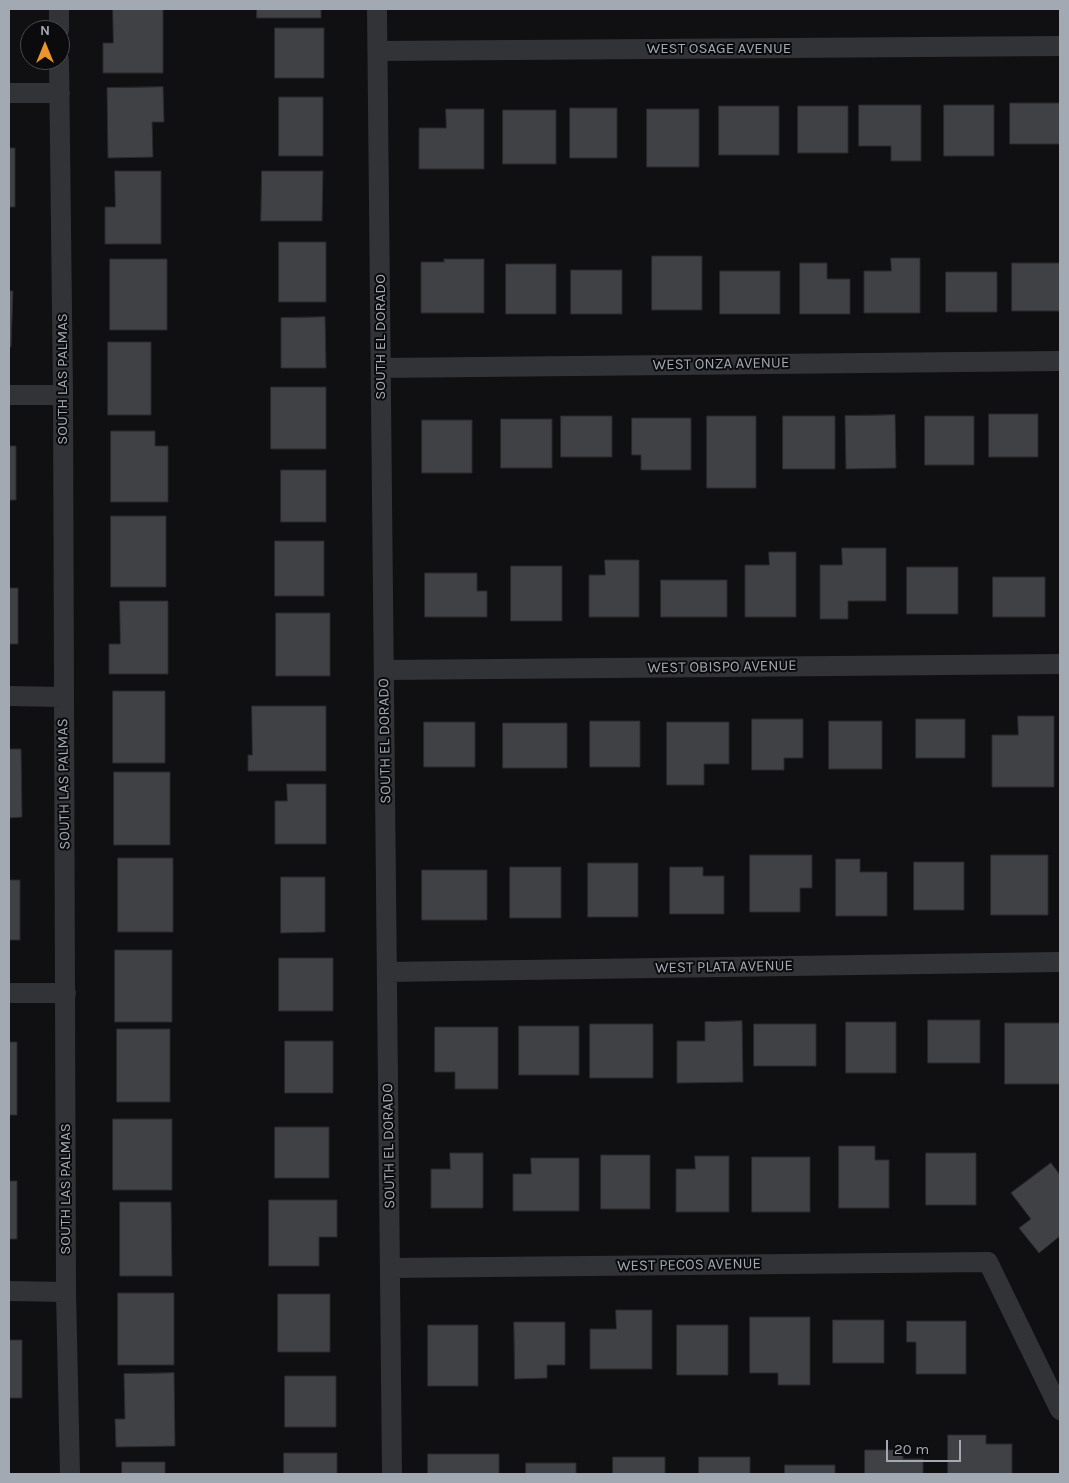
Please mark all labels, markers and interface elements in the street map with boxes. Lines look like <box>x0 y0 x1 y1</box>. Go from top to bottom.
north arrow <box>20 20 70 70</box>
text: N <box>40 22 50 39</box>
street label: WEST OSAGE AVENUE <box>647 40 791 58</box>
street label: SOUTH EL DORADO <box>372 274 390 400</box>
street label: SOUTH LAS PALMAS <box>54 313 72 445</box>
street label: WEST ONZA AVENUE <box>653 354 789 374</box>
street label: WEST OBISPO AVENUE <box>647 657 797 677</box>
street label: SOUTH EL DORADO <box>375 678 395 804</box>
street label: SOUTH LAS PALMAS <box>54 718 74 850</box>
street label: WEST PLATA AVENUE <box>655 957 793 977</box>
street label: SOUTH EL DORADO <box>379 1083 399 1209</box>
street label: SOUTH LAS PALMAS <box>57 1123 75 1255</box>
street label: WEST PECOS AVENUE <box>617 1255 761 1275</box>
scale bar <box>889 1430 964 1462</box>
text: 20 m <box>894 1440 929 1458</box>

